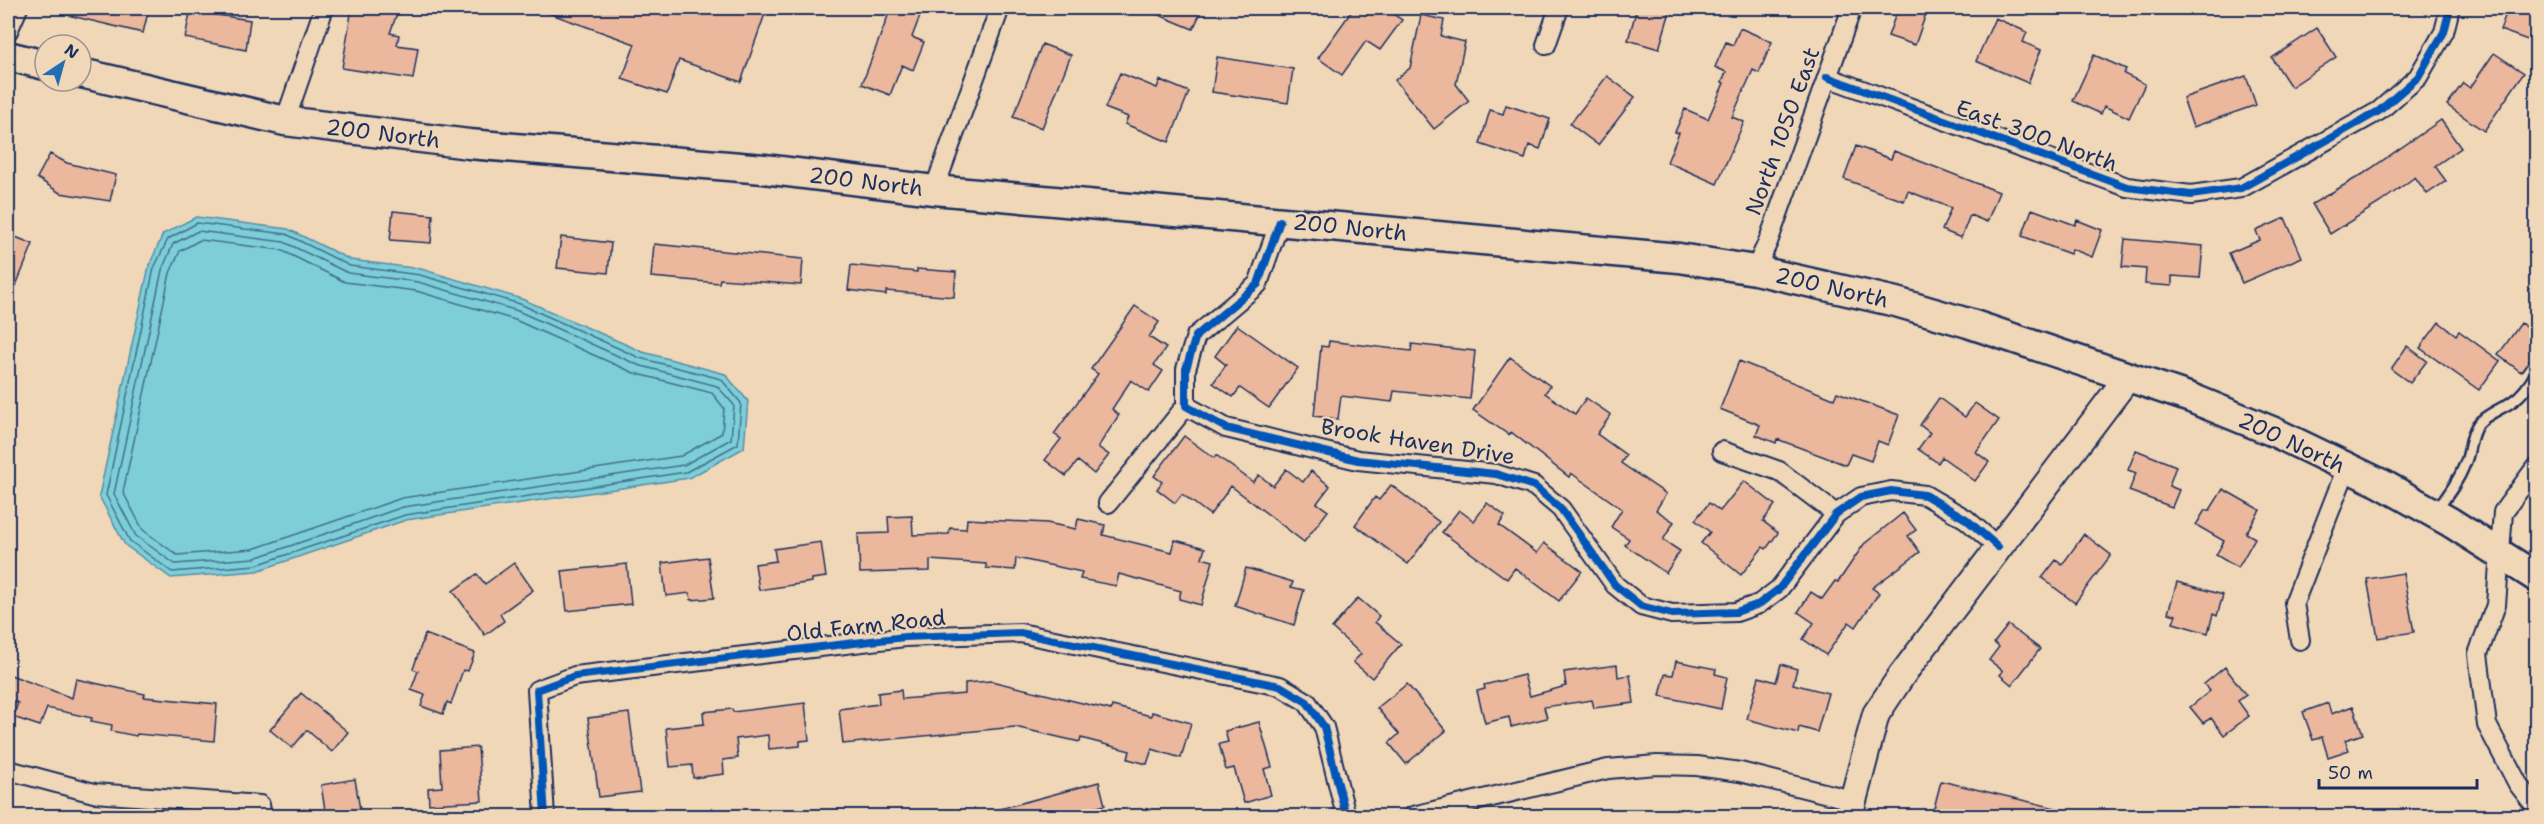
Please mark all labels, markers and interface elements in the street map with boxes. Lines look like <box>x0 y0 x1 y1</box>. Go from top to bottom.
north arrow <box>33 33 93 93</box>
text: N <box>60 39 83 63</box>
street label: North 1050 East <box>1739 43 1826 219</box>
street label: East 300 North <box>1952 93 2122 178</box>
street label: 200 North <box>324 112 442 155</box>
street label: 200 North <box>807 160 925 203</box>
street label: 200 North <box>1291 207 1409 248</box>
street label: 200 North <box>1773 260 1891 315</box>
street label: 200 North <box>2233 405 2350 480</box>
street label: Brook Haven Drive <box>1319 412 1517 471</box>
street label: Old Farm Road <box>785 603 947 648</box>
scale bar <box>2319 752 2476 790</box>
text: 50 m <box>2328 761 2373 785</box>

